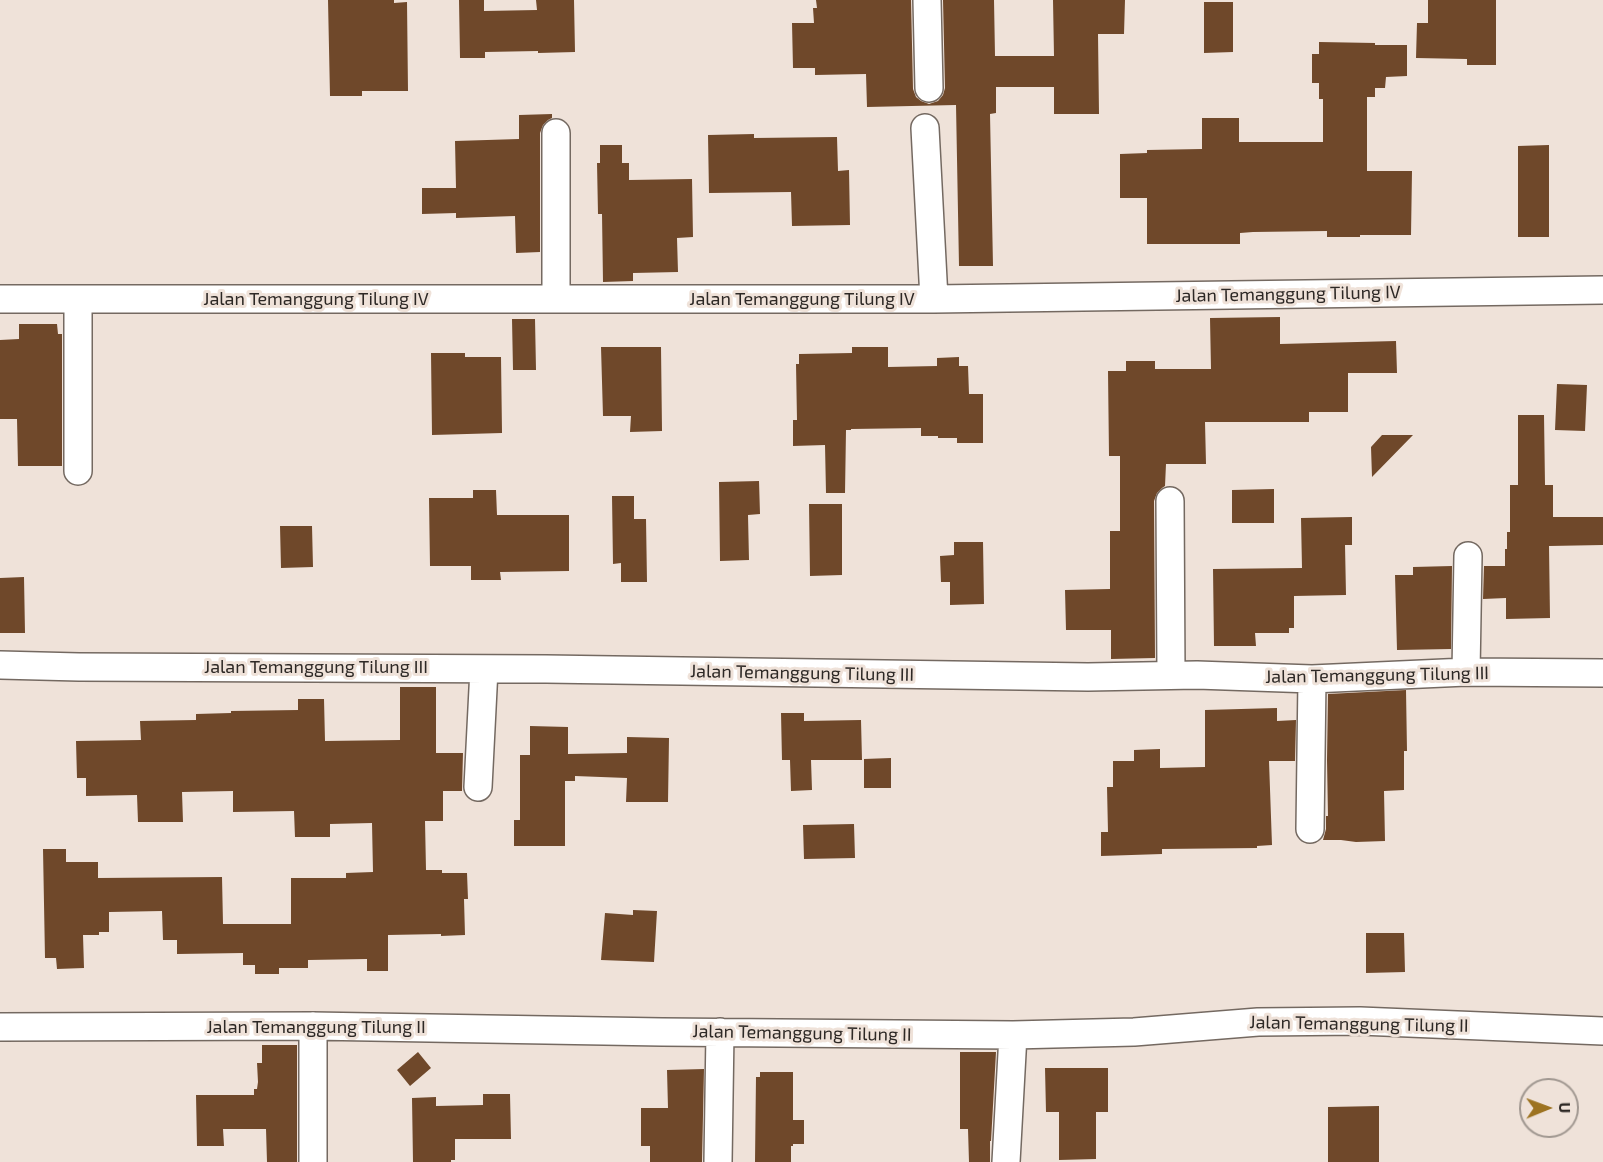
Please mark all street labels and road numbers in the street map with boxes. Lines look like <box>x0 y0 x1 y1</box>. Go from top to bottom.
street label: Jalan Temanggung Tilung IV <box>1175 281 1401 307</box>
street label: Jalan Temanggung Tilung IV <box>203 288 429 310</box>
street label: Jalan Temanggung Tilung IV <box>689 288 915 310</box>
street label: Jalan Temanggung Tilung III <box>204 656 428 678</box>
street label: Jalan Temanggung Tilung III <box>690 660 914 686</box>
street label: Jalan Temanggung Tilung III <box>1265 662 1489 688</box>
street label: Jalan Temanggung Tilung II <box>1249 1011 1469 1037</box>
street label: Jalan Temanggung Tilung II <box>206 1016 426 1038</box>
street label: Jalan Temanggung Tilung II <box>692 1020 912 1046</box>

